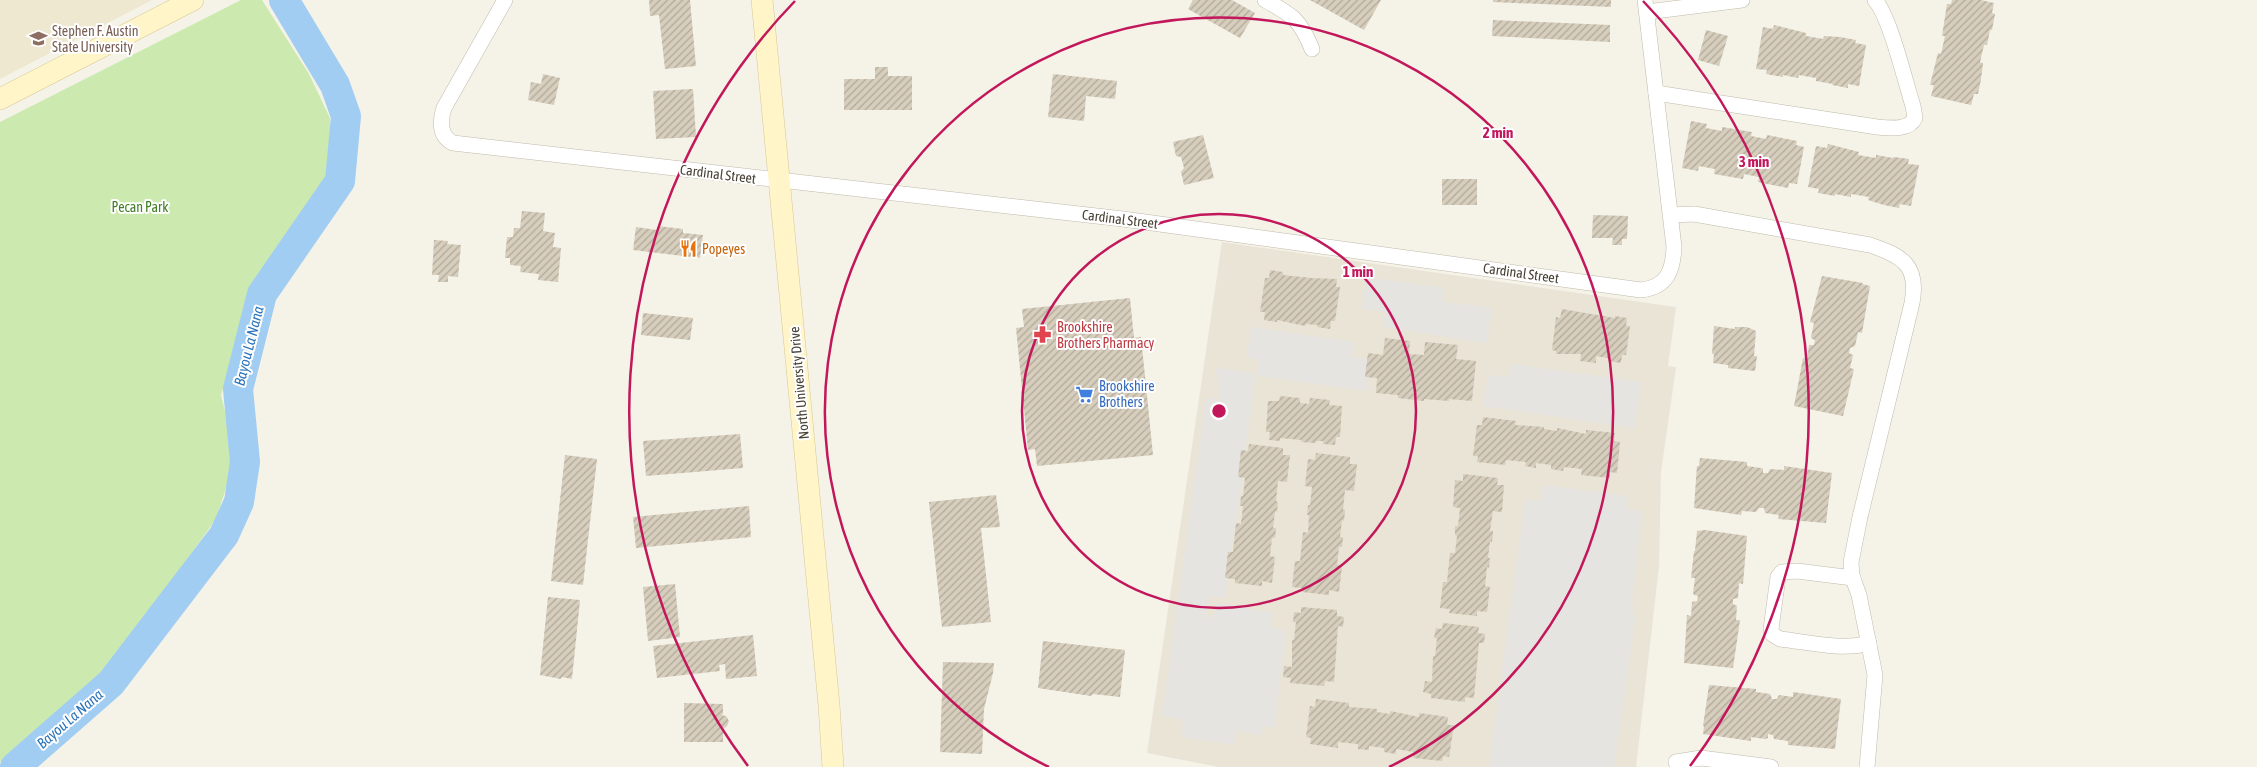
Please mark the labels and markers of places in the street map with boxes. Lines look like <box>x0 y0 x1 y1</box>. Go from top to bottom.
place label: Stephen F. Austin State University <box>52 23 139 55</box>
school or university icon: Stephen F. Austin State University <box>28 29 48 49</box>
restaurant icon: Popeyes <box>678 239 698 259</box>
place label: Popeyes <box>702 241 745 257</box>
place label: Brookshire Brothers Pharmacy <box>1057 319 1155 351</box>
pharmacy icon: Brookshire Brothers Pharmacy <box>1033 325 1053 345</box>
place label: Brookshire Brothers <box>1099 378 1155 410</box>
supermarket icon: Brookshire Brothers <box>1075 384 1095 404</box>
centre of rings <box>1210 402 1228 420</box>

